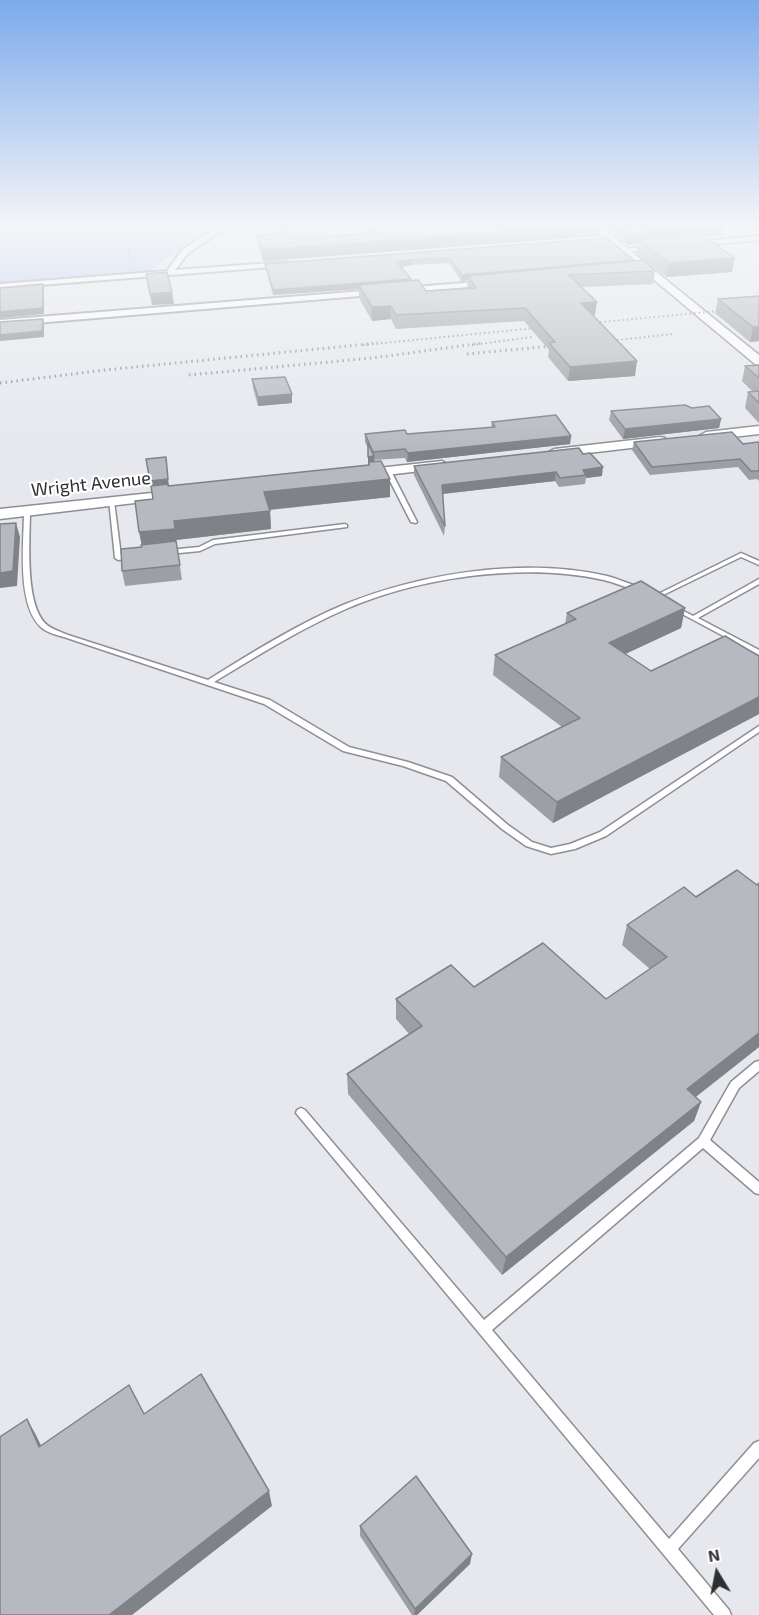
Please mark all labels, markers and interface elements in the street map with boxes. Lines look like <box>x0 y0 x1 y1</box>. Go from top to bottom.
street label: Wright Avenue <box>30 467 152 501</box>
north arrow <box>687 1543 747 1603</box>
text: N <box>706 1544 721 1565</box>

